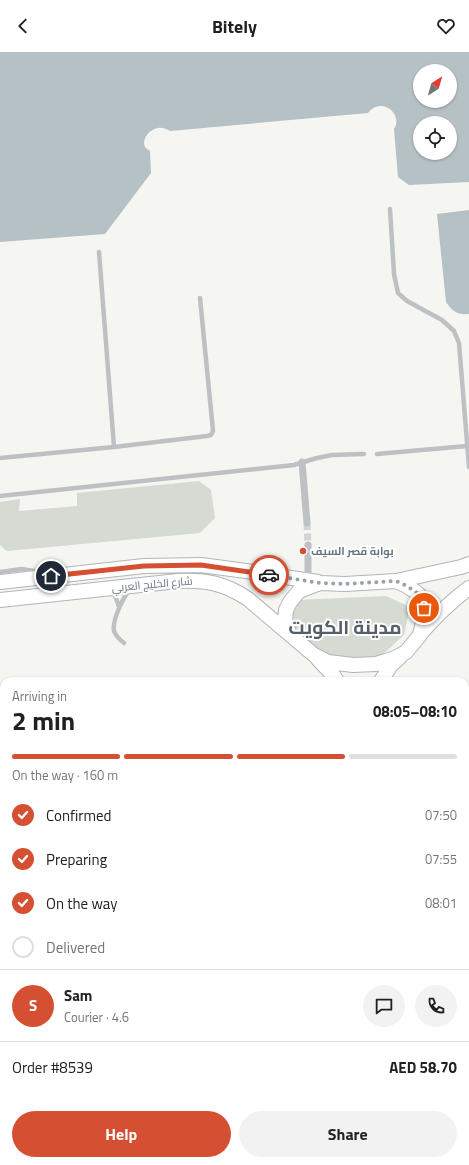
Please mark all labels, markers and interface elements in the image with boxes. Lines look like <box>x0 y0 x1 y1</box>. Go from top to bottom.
text: Bitely <box>212 13 257 40</box>
icon: back <box>12 15 34 37</box>
icon: heart <box>435 15 457 37</box>
north arrow <box>413 64 457 108</box>
map controls <box>413 64 457 160</box>
button: locate <box>413 116 457 160</box>
place label: بوابة قصر السيف <box>311 543 394 559</box>
marker: بوابة قصر السيف <box>298 546 308 556</box>
courier <box>249 555 289 595</box>
pin <box>34 559 68 593</box>
icon: car <box>258 564 280 586</box>
icon: home <box>40 565 62 587</box>
street label: شارع الخليج العربي <box>111 572 193 597</box>
pin <box>407 591 441 625</box>
icon: bag <box>413 597 435 619</box>
district label: مدينة الكويت <box>288 612 402 641</box>
text: Arriving in <box>12 686 67 706</box>
text: 08:05–08:10 <box>373 700 457 723</box>
text: 2 min <box>12 701 75 740</box>
text: On the way · 160 m <box>12 765 118 785</box>
icon: check <box>12 804 34 826</box>
text: Confirmed <box>46 804 111 827</box>
text: 07:50 <box>425 805 457 825</box>
icon: check <box>12 848 34 870</box>
text: Preparing <box>46 848 107 871</box>
text: 07:55 <box>425 849 457 869</box>
icon: check <box>12 892 34 914</box>
text: On the way <box>46 892 118 915</box>
text: 08:01 <box>425 893 457 913</box>
text: Delivered <box>46 936 105 959</box>
text: Sam <box>64 984 92 1007</box>
button: chat <box>363 985 405 1027</box>
button: phone <box>415 985 457 1027</box>
text: S <box>29 994 37 1017</box>
text: Courier · 4.6 <box>64 1007 129 1027</box>
text: Order #8539 <box>12 1056 93 1079</box>
text: AED 58.70 <box>389 1056 457 1079</box>
button: Help <box>12 1111 231 1157</box>
button: Share <box>239 1111 457 1157</box>

